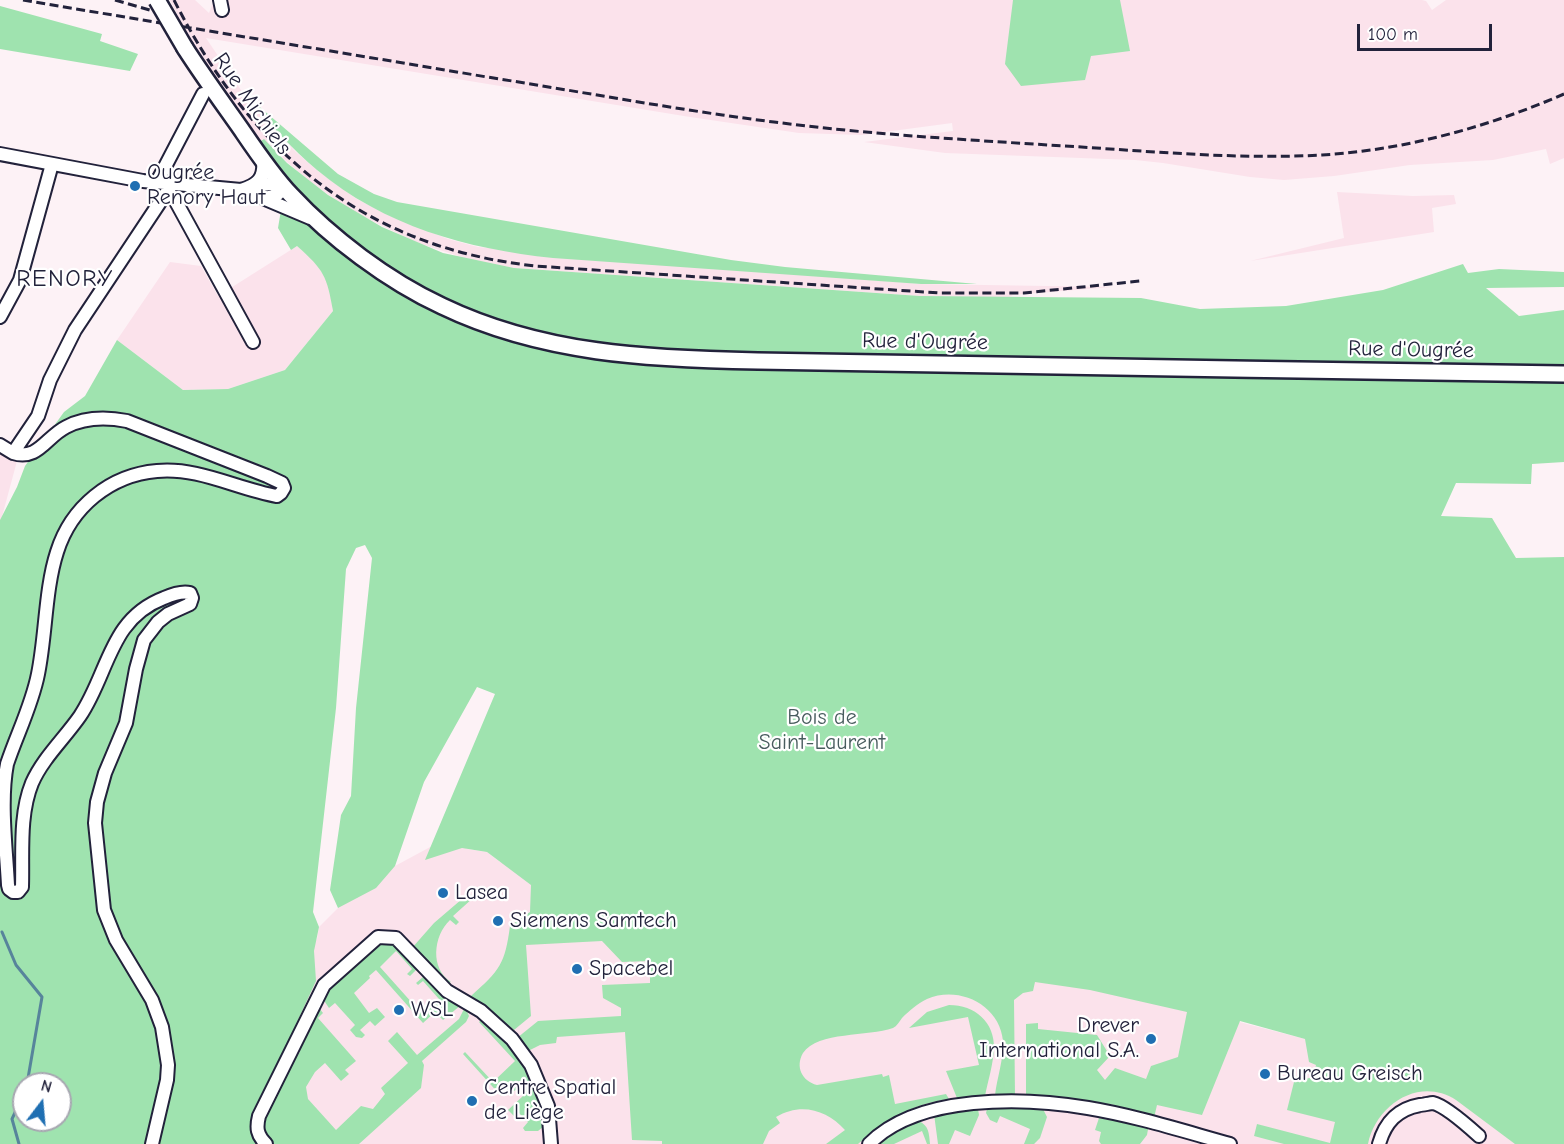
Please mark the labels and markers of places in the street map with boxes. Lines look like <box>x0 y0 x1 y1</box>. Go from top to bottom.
place label: Ougrée Renory Haut <box>147 160 265 212</box>
marker: Ougrée Renory Haut <box>128 179 142 193</box>
place label: Lasea <box>455 880 508 906</box>
marker: Lasea <box>436 886 450 900</box>
place label: Siemens Samtech <box>510 908 677 934</box>
marker: Siemens Samtech <box>491 914 505 928</box>
place label: Spacebel <box>589 956 673 982</box>
marker: Spacebel <box>570 962 584 976</box>
place label: WSL <box>411 997 453 1023</box>
marker: WSL <box>392 1003 406 1017</box>
place label: Drever International S.A. <box>979 1013 1139 1064</box>
marker: Drever International S.A. <box>1144 1032 1158 1046</box>
place label: Bureau Greisch <box>1277 1061 1423 1087</box>
marker: Bureau Greisch <box>1258 1067 1272 1081</box>
place label: Centre Spatial de Liège <box>484 1075 616 1126</box>
marker: Centre Spatial de Liège <box>465 1094 479 1108</box>

